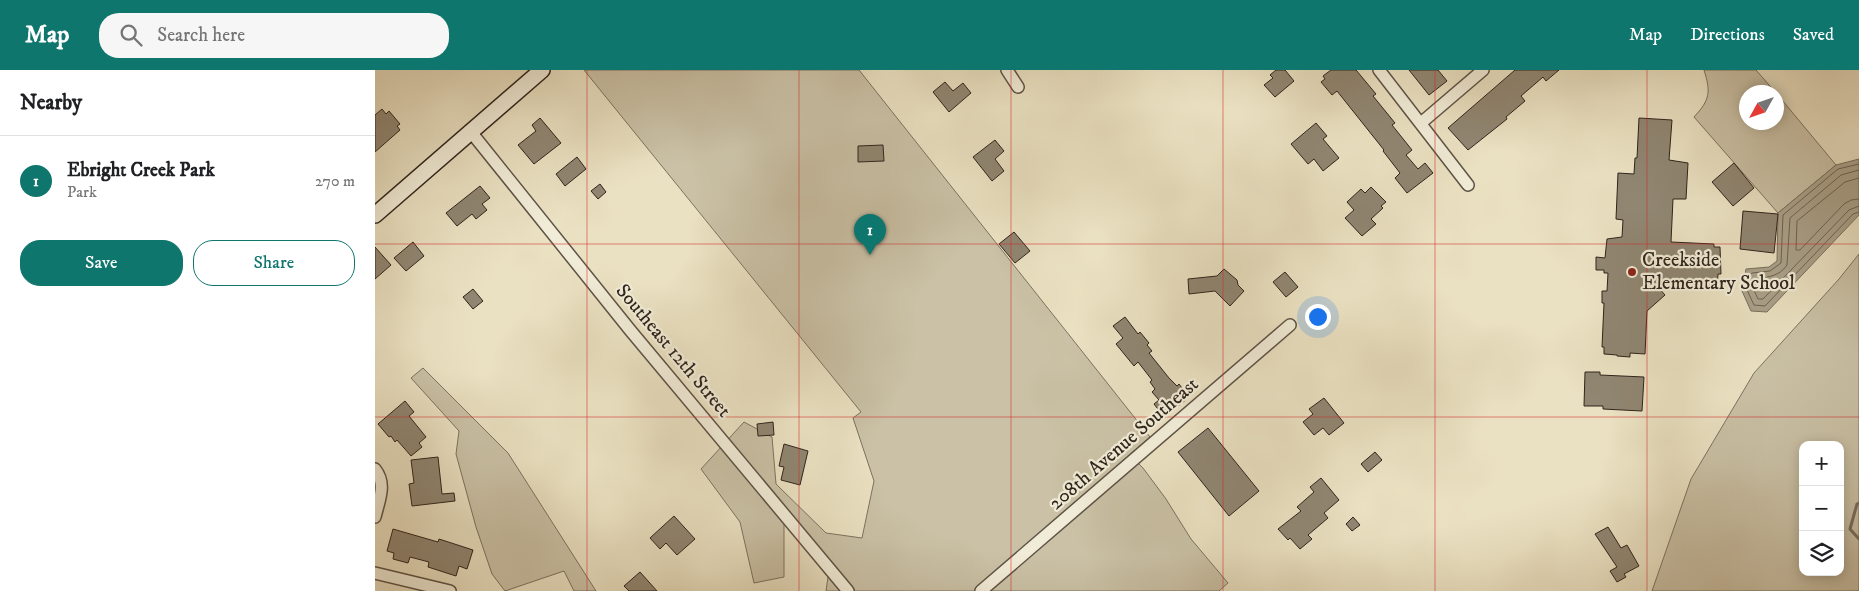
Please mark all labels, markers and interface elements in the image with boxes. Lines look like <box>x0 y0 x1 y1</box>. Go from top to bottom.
search box <box>99 13 449 58</box>
text: Map <box>25 20 69 50</box>
icon: search <box>117 21 145 49</box>
text: Search here <box>157 24 245 47</box>
text: Map <box>1629 24 1662 46</box>
text: Directions <box>1690 24 1765 46</box>
text: Saved <box>1793 24 1834 46</box>
north arrow <box>1739 85 1784 130</box>
text: Nearby <box>20 90 82 116</box>
text: Ebright Creek Park <box>67 159 215 182</box>
text: 1 <box>33 171 39 191</box>
text: 270 m <box>315 171 355 191</box>
text: Park <box>67 182 97 202</box>
pin: 1 <box>854 214 886 255</box>
button: Save <box>20 240 183 286</box>
button: Share <box>193 240 355 286</box>
place label: Creekside Elementary School <box>1642 248 1795 296</box>
marker: Creekside Elementary School <box>1626 266 1638 278</box>
street label: Southeast 12th Street <box>610 279 736 423</box>
your location <box>1305 304 1331 330</box>
street label: 208th Avenue Southeast <box>1044 372 1204 516</box>
map controls <box>1799 441 1844 576</box>
button: + <box>1799 441 1844 486</box>
button: − <box>1799 486 1844 531</box>
button: layers <box>1799 531 1844 576</box>

